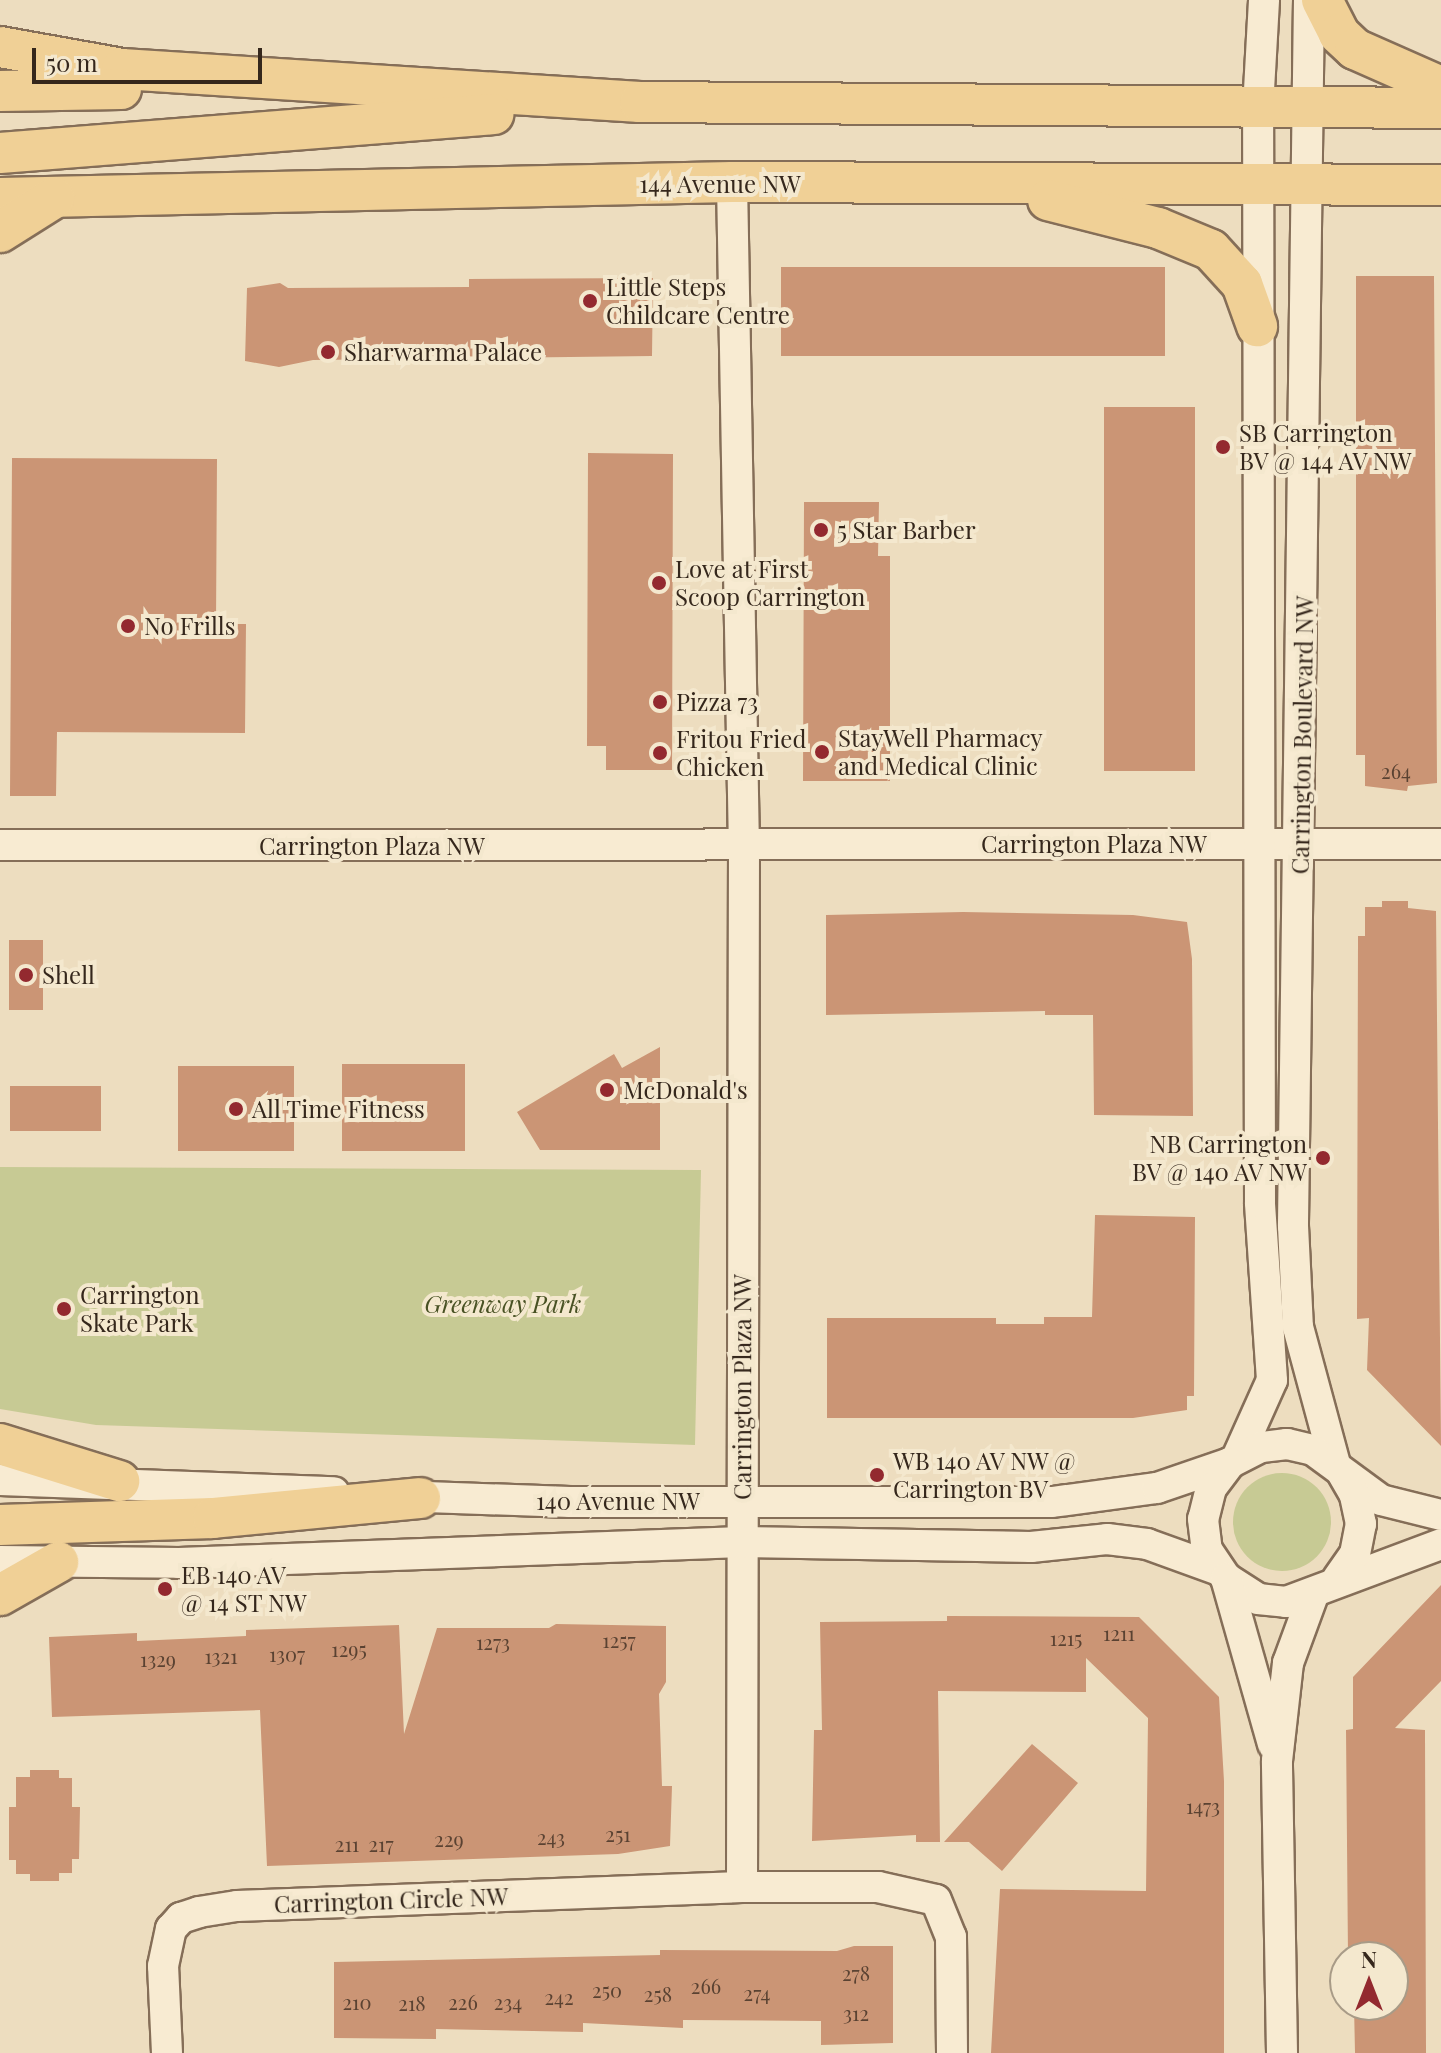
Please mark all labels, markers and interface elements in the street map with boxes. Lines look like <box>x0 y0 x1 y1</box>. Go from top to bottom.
scale bar <box>36 32 266 82</box>
text: 50 m <box>46 46 98 78</box>
street label: 144 Avenue NW <box>639 170 801 198</box>
place label: Little Steps Childcare Centre <box>606 273 790 329</box>
marker: Little Steps Childcare Centre <box>581 292 599 310</box>
place label: Sharwarma Palace <box>344 338 542 366</box>
marker: Sharwarma Palace <box>319 343 337 361</box>
place label: SB Carrington BV @ 144 AV NW <box>1239 419 1414 475</box>
marker: SB Carrington BV @ 144 AV NW <box>1214 438 1232 456</box>
place label: 5 Star Barber <box>837 516 976 544</box>
marker: 5 Star Barber <box>812 521 830 539</box>
place label: Love at First Scoop Carrington <box>675 555 865 611</box>
marker: Love at First Scoop Carrington <box>650 574 668 592</box>
street label: Carrington Boulevard NW <box>1285 595 1319 875</box>
place label: No Frills <box>144 612 235 640</box>
marker: No Frills <box>119 617 137 635</box>
place label: Pizza 73 <box>676 688 758 716</box>
marker: Pizza 73 <box>651 693 669 711</box>
place label: StayWell Pharmacy and Medical Clinic <box>838 724 1043 780</box>
place label: Fritou Fried Chicken <box>676 725 806 781</box>
marker: StayWell Pharmacy and Medical Clinic <box>813 743 831 761</box>
marker: Fritou Fried Chicken <box>651 744 669 762</box>
house number: 264 <box>1381 758 1411 782</box>
street label: Carrington Plaza NW <box>981 830 1207 858</box>
street label: Carrington Plaza NW <box>259 832 485 860</box>
place label: Shell <box>42 961 95 989</box>
marker: Shell <box>17 966 35 984</box>
place label: McDonald's <box>623 1076 748 1104</box>
marker: McDonald's <box>598 1081 616 1099</box>
place label: All Time Fitness <box>252 1095 425 1123</box>
marker: All Time Fitness <box>227 1100 245 1118</box>
place label: NB Carrington BV @ 140 AV NW <box>1130 1130 1307 1186</box>
marker: NB Carrington BV @ 140 AV NW <box>1314 1149 1332 1167</box>
street label: Carrington Plaza NW <box>728 1274 756 1500</box>
place label: Carrington Skate Park <box>80 1281 200 1337</box>
park label: Greenway Park <box>425 1290 581 1318</box>
marker: Carrington Skate Park <box>55 1300 73 1318</box>
place label: WB 140 AV NW @ Carrington BV <box>893 1447 1077 1503</box>
marker: WB 140 AV NW @ Carrington BV <box>868 1466 886 1484</box>
street label: 140 Avenue NW <box>536 1487 700 1515</box>
place label: EB 140 AV @ 14 ST NW <box>181 1561 307 1617</box>
marker: EB 140 AV @ 14 ST NW <box>156 1580 174 1598</box>
house number: 1211 <box>1103 1620 1135 1644</box>
house number: 1215 <box>1050 1625 1082 1649</box>
house number: 1257 <box>602 1627 636 1651</box>
house number: 1273 <box>476 1629 510 1653</box>
house number: 1295 <box>331 1636 367 1660</box>
house number: 1307 <box>269 1641 305 1665</box>
house number: 1321 <box>204 1643 238 1667</box>
house number: 1329 <box>140 1646 176 1670</box>
house number: 1473 <box>1186 1793 1220 1817</box>
house number: 251 <box>605 1821 631 1845</box>
house number: 243 <box>537 1824 565 1848</box>
house number: 229 <box>434 1826 464 1850</box>
house number: 211 <box>335 1831 359 1855</box>
house number: 217 <box>368 1831 394 1855</box>
street label: Carrington Circle NW <box>273 1882 509 1918</box>
north arrow <box>1329 1941 1409 2021</box>
text: N <box>1361 1944 1377 1974</box>
house number: 278 <box>842 1960 870 1984</box>
house number: 266 <box>691 1973 721 1997</box>
house number: 250 <box>592 1977 622 2001</box>
house number: 274 <box>744 1980 770 2004</box>
house number: 258 <box>644 1981 672 2005</box>
house number: 242 <box>544 1984 574 2008</box>
house number: 210 <box>343 1989 371 2013</box>
house number: 226 <box>448 1989 478 2013</box>
house number: 234 <box>494 1989 522 2013</box>
house number: 218 <box>398 1990 426 2014</box>
house number: 312 <box>843 2000 869 2024</box>

